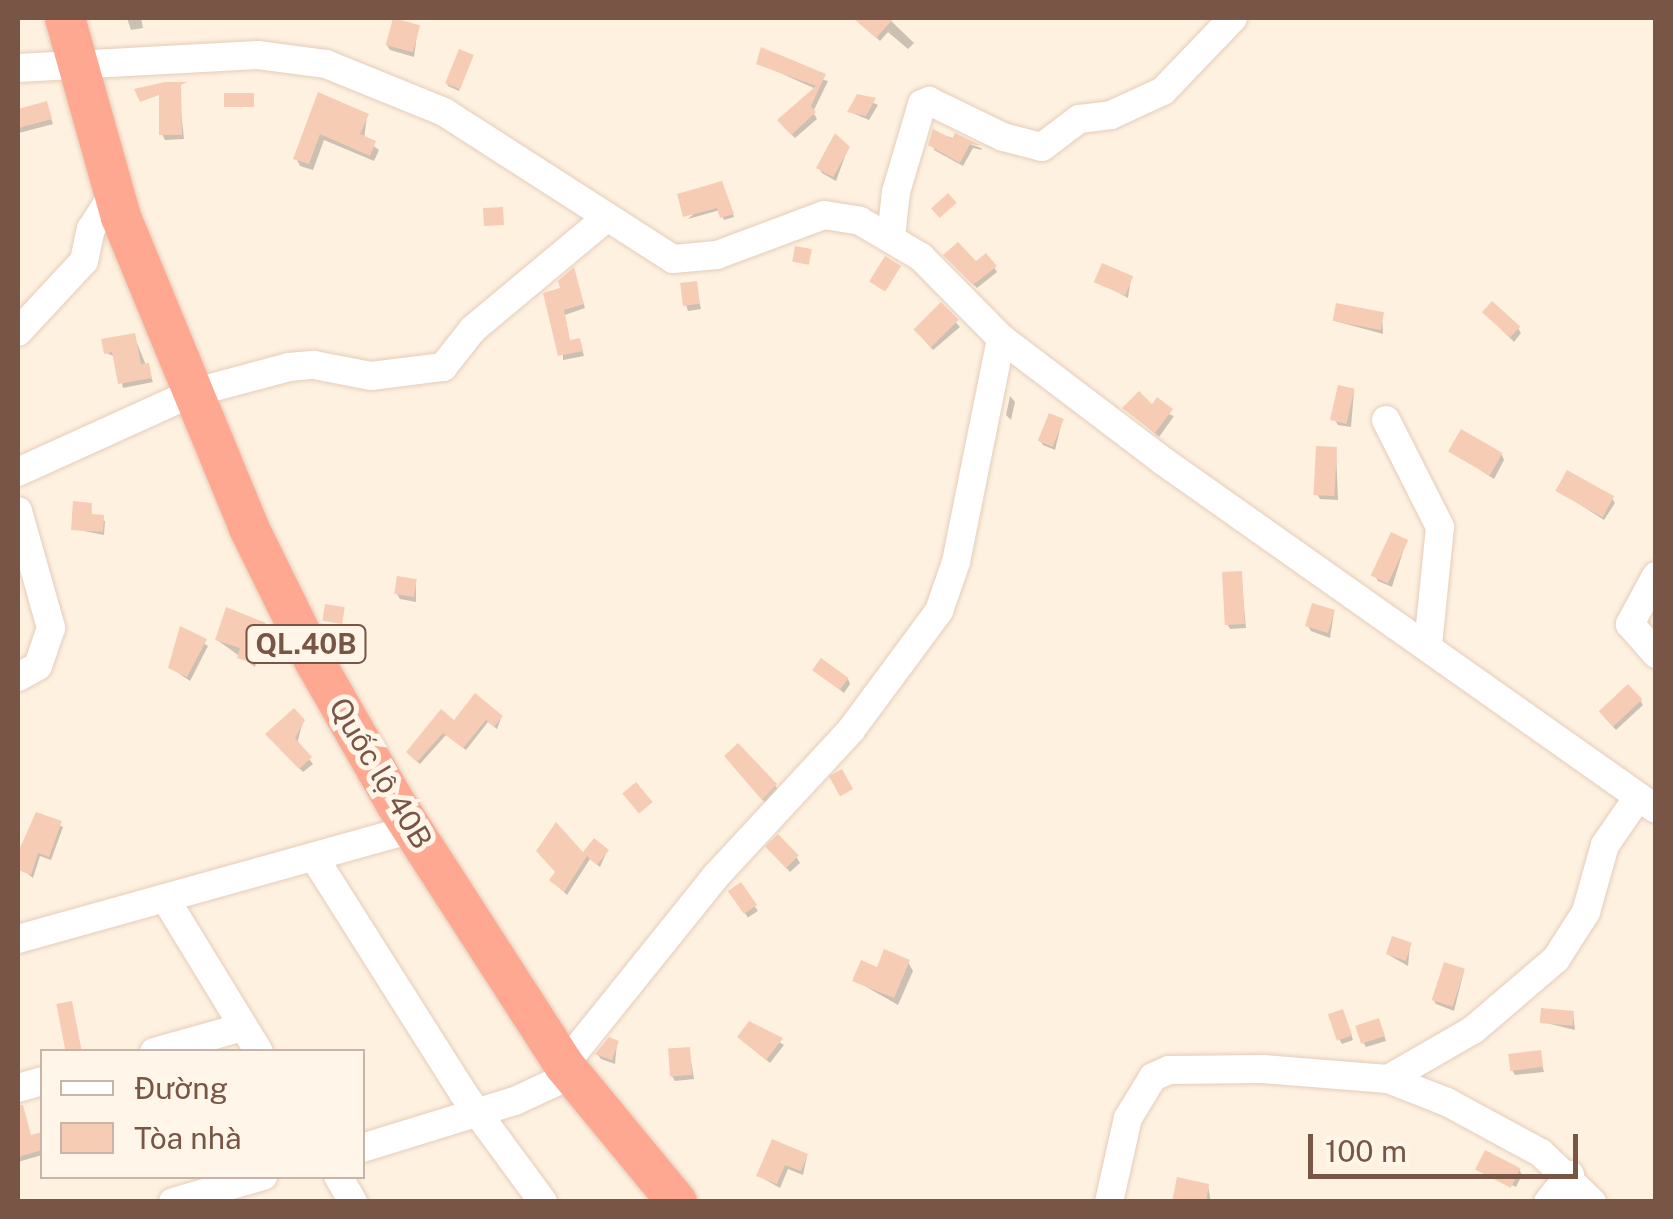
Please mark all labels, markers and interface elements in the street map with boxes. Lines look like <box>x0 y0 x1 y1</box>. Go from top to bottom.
road number: QL.40B <box>244 621 368 667</box>
street label: Quốc lộ 40B <box>322 691 440 855</box>
legend <box>40 1049 365 1179</box>
text: Đường <box>134 1070 228 1106</box>
scale bar <box>1313 1114 1583 1176</box>
text: Tòa nhà <box>134 1120 242 1156</box>
text: 100 m <box>1325 1133 1407 1169</box>

